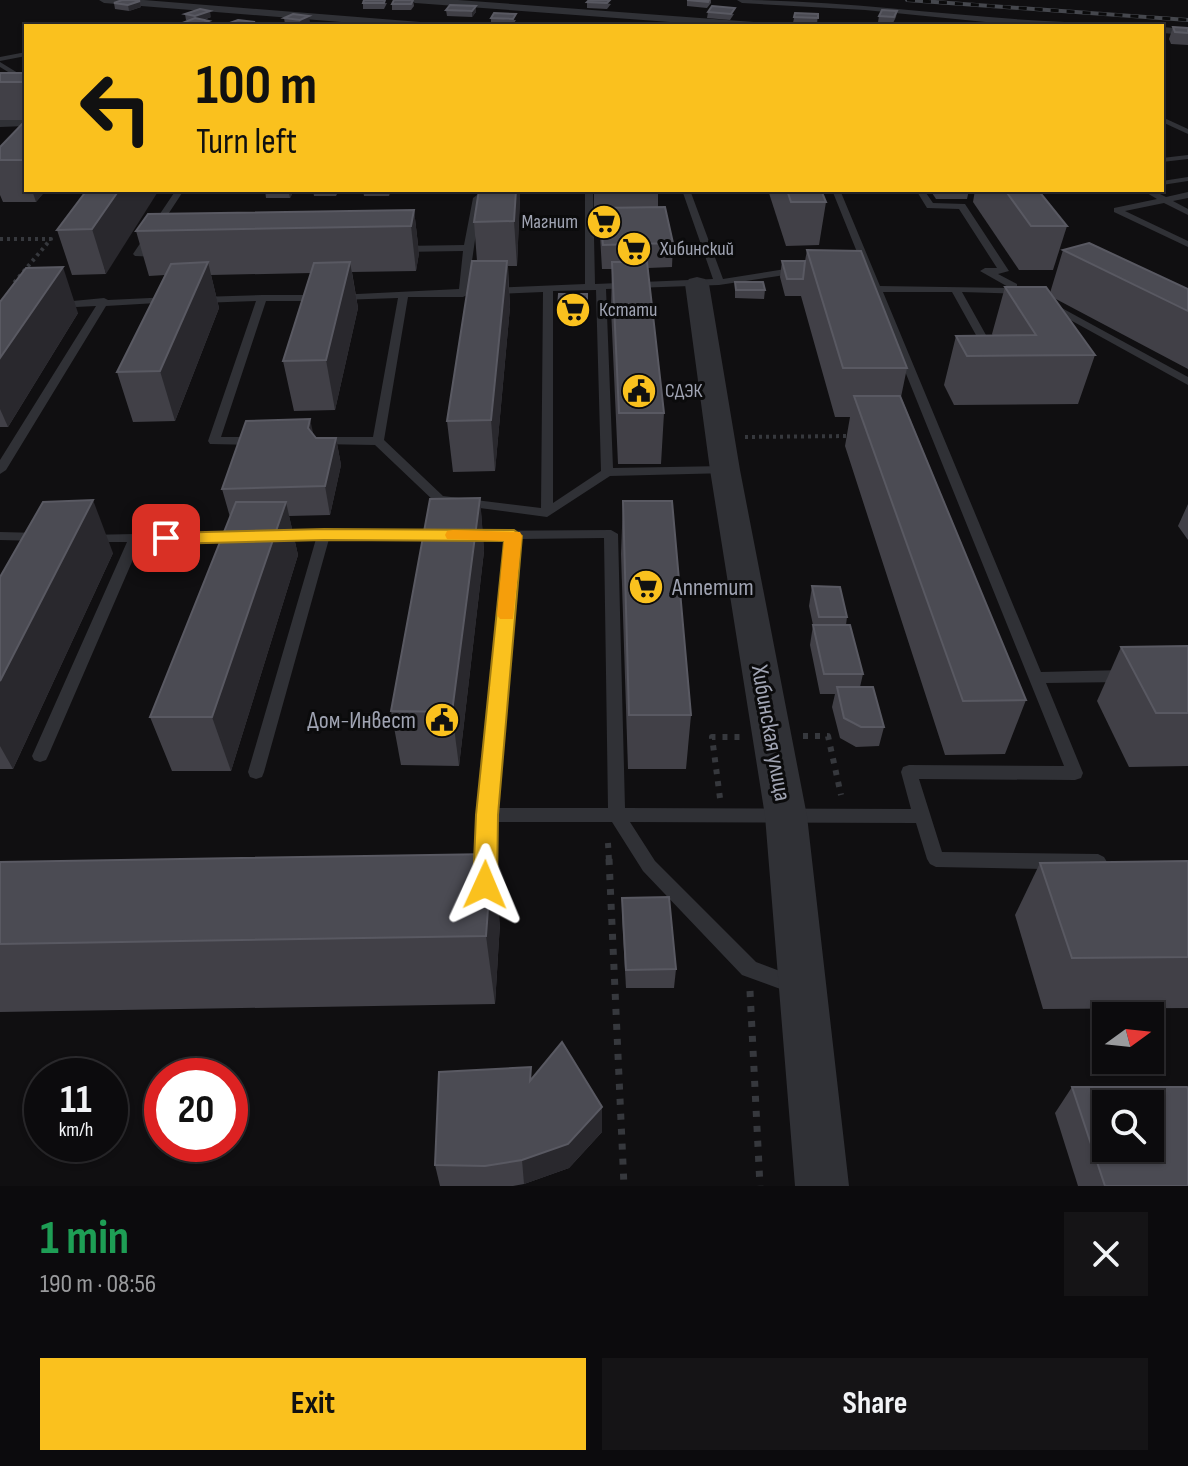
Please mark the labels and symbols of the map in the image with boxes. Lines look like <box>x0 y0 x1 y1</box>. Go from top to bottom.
supermarket icon: Магнит <box>585 203 623 241</box>
place label: Магнит <box>521 210 578 234</box>
supermarket icon: Хибинский <box>615 230 653 268</box>
place label: Хибинский <box>659 237 734 261</box>
supermarket icon: Кстати <box>554 291 592 329</box>
place label: Кстати <box>599 298 657 322</box>
public building icon: СДЭК <box>620 372 658 410</box>
place label: СДЭК <box>665 379 703 403</box>
pin <box>132 504 200 572</box>
supermarket icon: Аппетит <box>627 568 665 606</box>
place label: Аппетит <box>671 573 754 602</box>
street label: Хибинская улица <box>745 662 797 803</box>
public building icon: Дом-Инвест <box>423 701 461 739</box>
place label: Дом-Инвест <box>307 706 416 735</box>
position arrow <box>443 843 527 927</box>
north arrow <box>1092 1002 1164 1074</box>
speed limit sign: 20 <box>144 1058 248 1162</box>

